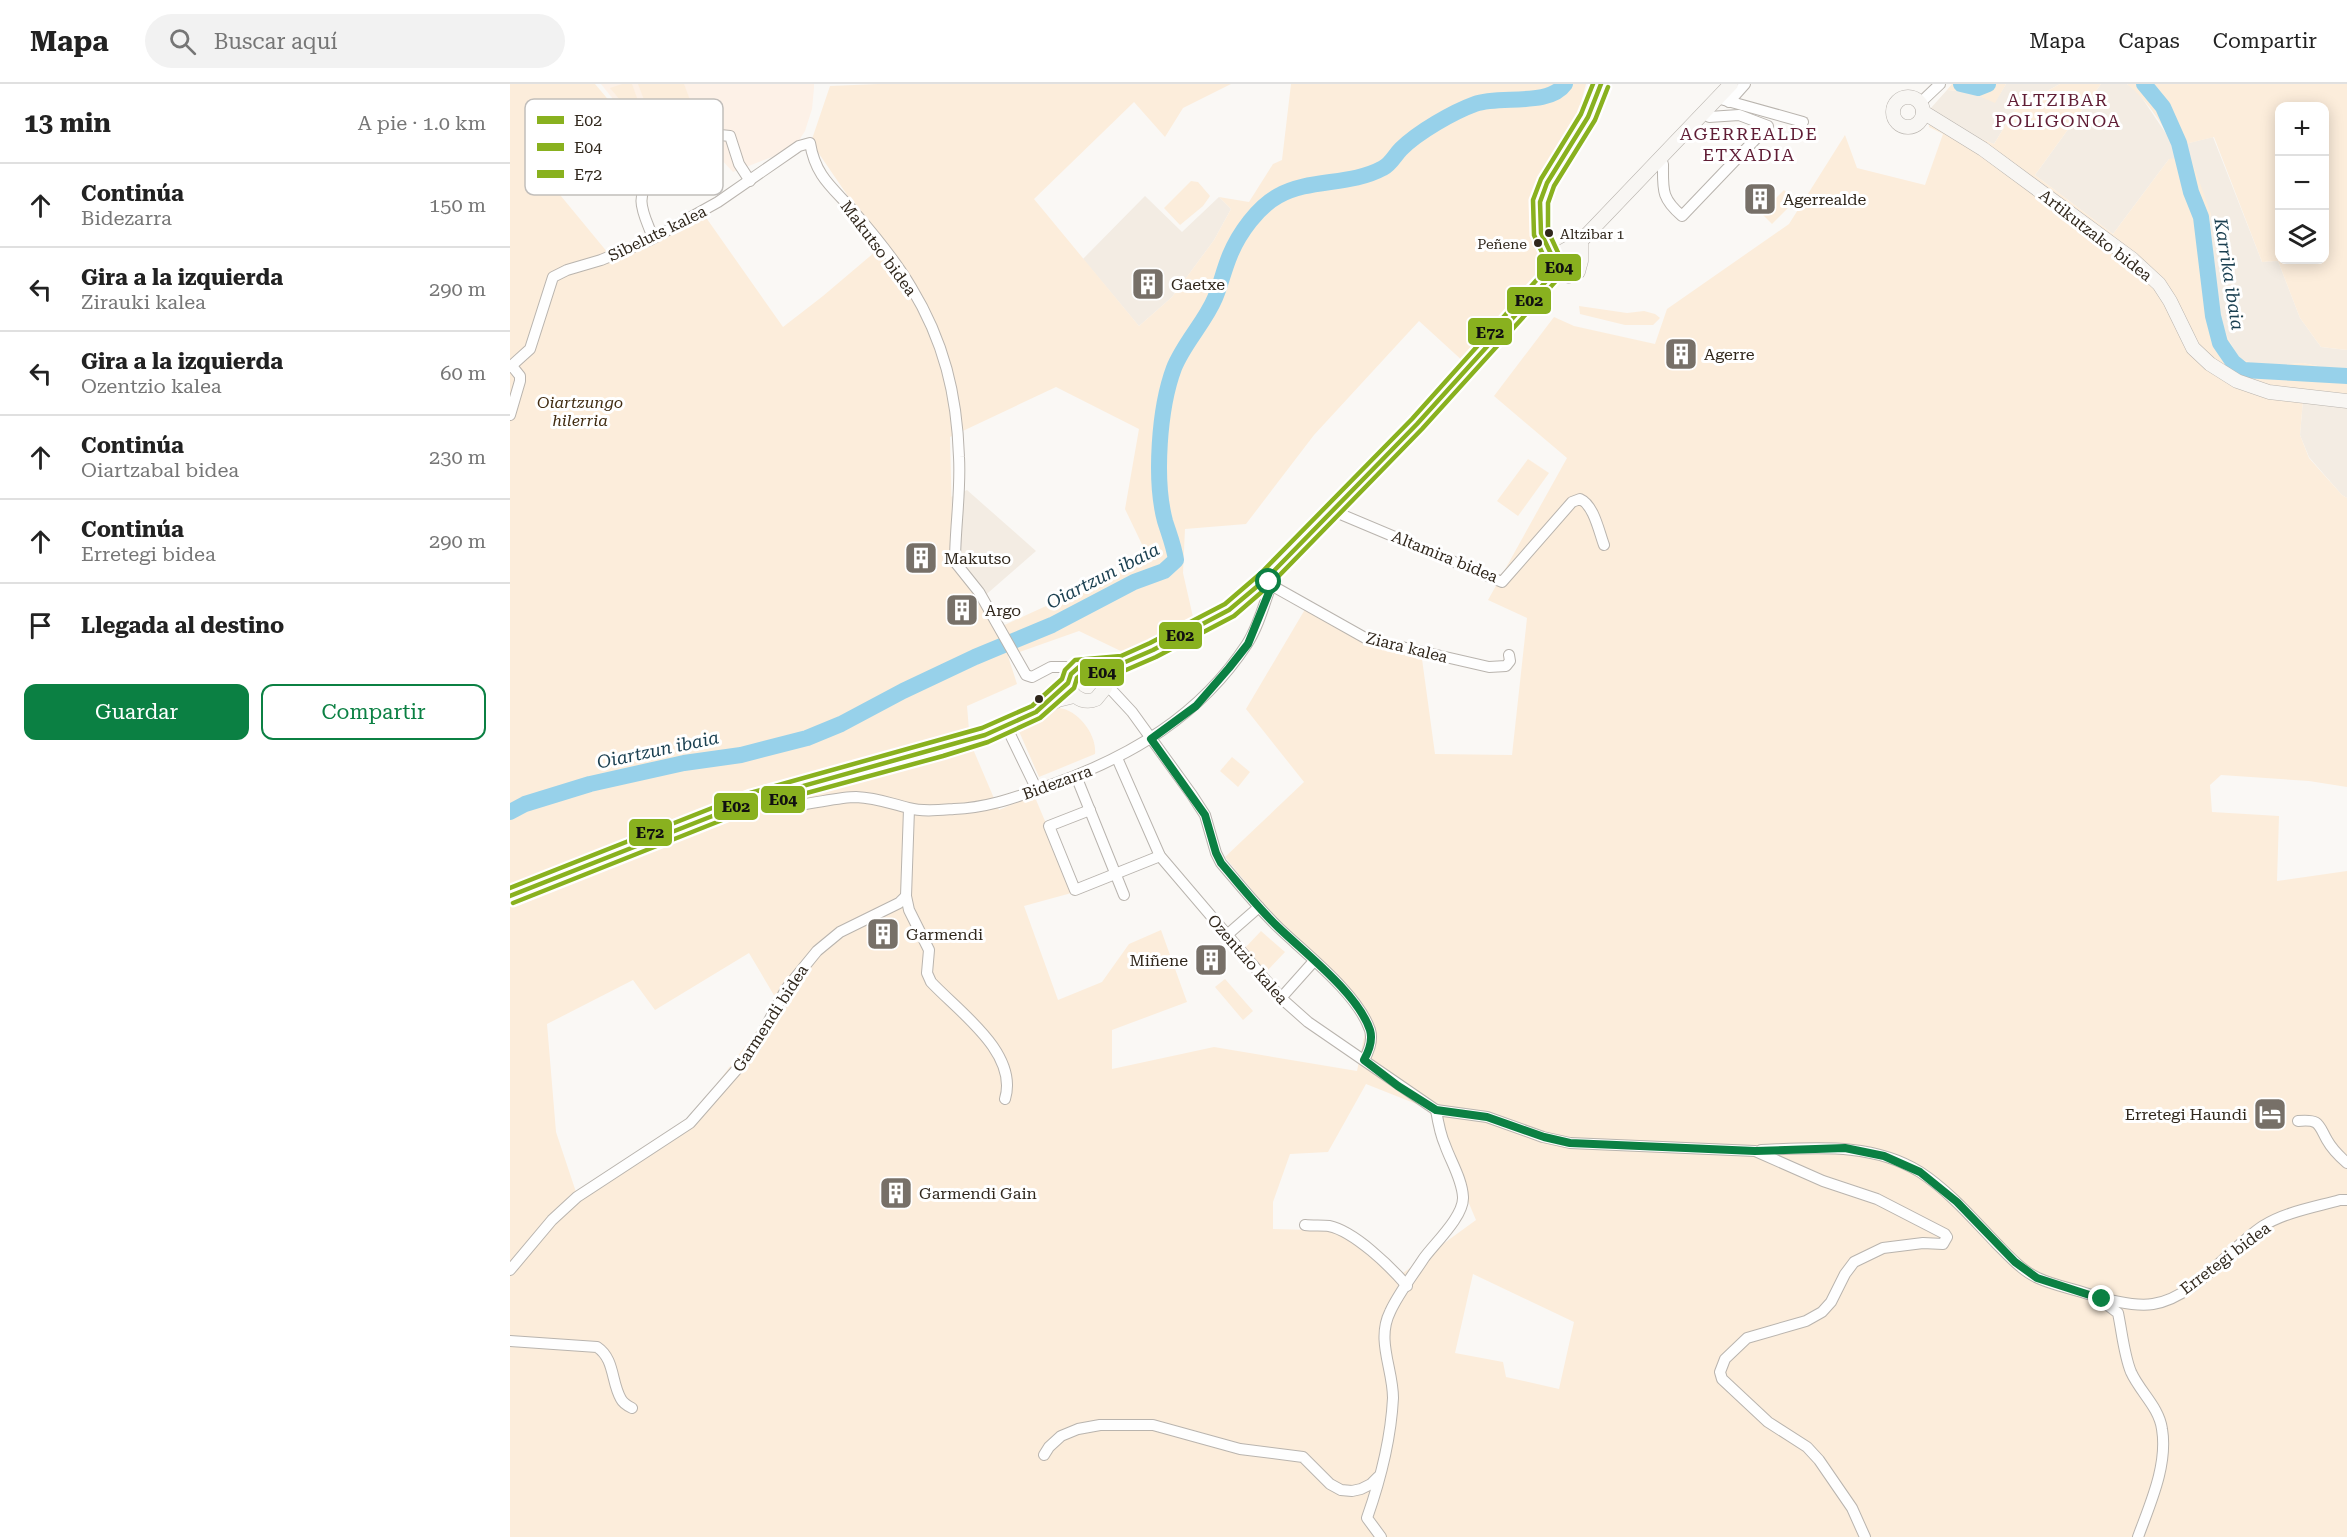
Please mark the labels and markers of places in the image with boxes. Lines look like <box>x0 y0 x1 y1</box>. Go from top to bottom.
building icon: Agerrealde <box>1742 181 1778 217</box>
place label: Agerrealde <box>1783 190 1866 209</box>
place label: Altzibar 1 <box>1560 226 1625 242</box>
marker: Altzibar 1 <box>1543 227 1555 239</box>
place label: Peñene <box>1477 236 1527 252</box>
marker: Peñene <box>1532 237 1544 249</box>
building icon: Gaetxe <box>1130 266 1166 302</box>
place label: Gaetxe <box>1171 275 1225 294</box>
building icon: Agerre <box>1663 336 1699 372</box>
place label: Agerre <box>1704 345 1755 364</box>
building icon: Makutso <box>903 540 939 576</box>
place label: Makutso <box>944 549 1011 568</box>
building icon: Argo <box>944 592 980 628</box>
place label: Argo <box>985 601 1021 620</box>
unlabelled marker <box>1033 693 1045 705</box>
building icon: Garmendi <box>865 916 901 952</box>
place label: Garmendi <box>906 925 983 944</box>
building icon: Miñene <box>1193 942 1229 978</box>
place label: Miñene <box>1129 951 1188 970</box>
hotel icon: Erretegi Haundi <box>2252 1096 2288 1132</box>
place label: Erretegi Haundi <box>2125 1105 2247 1124</box>
building icon: Garmendi Gain <box>878 1175 914 1211</box>
place label: Garmendi Gain <box>919 1184 1037 1203</box>

